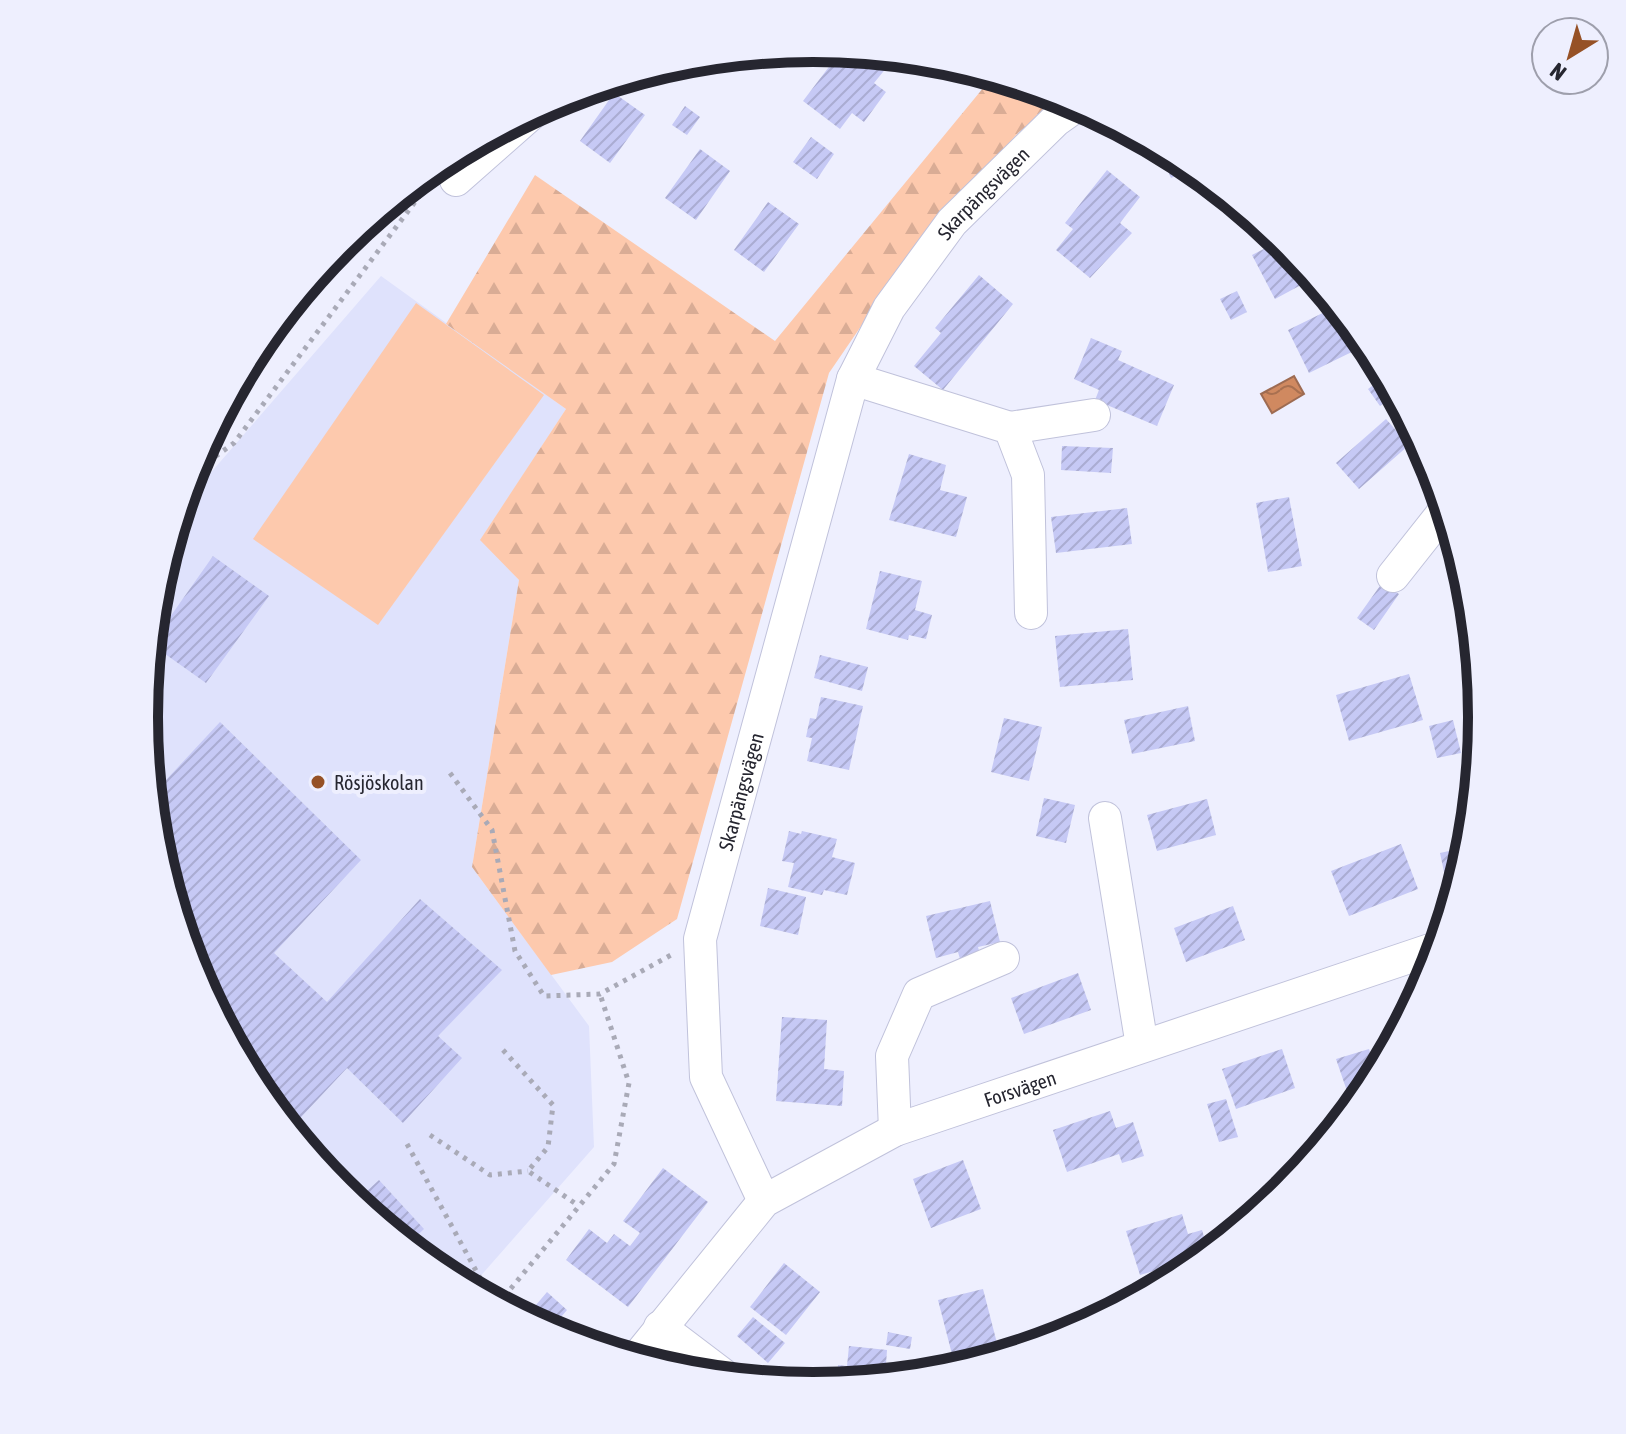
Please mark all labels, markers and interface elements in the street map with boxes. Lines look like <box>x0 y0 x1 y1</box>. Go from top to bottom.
north arrow <box>1530 16 1610 96</box>
text: N <box>1545 58 1571 86</box>
street label: Skarpängsvägen <box>932 142 1033 244</box>
street label: Skarpängsvägen <box>713 730 767 853</box>
place label: Rösjöskolan <box>334 771 424 794</box>
marker: Rösjöskolan <box>309 773 327 791</box>
street label: Forsvägen <box>981 1065 1059 1111</box>

